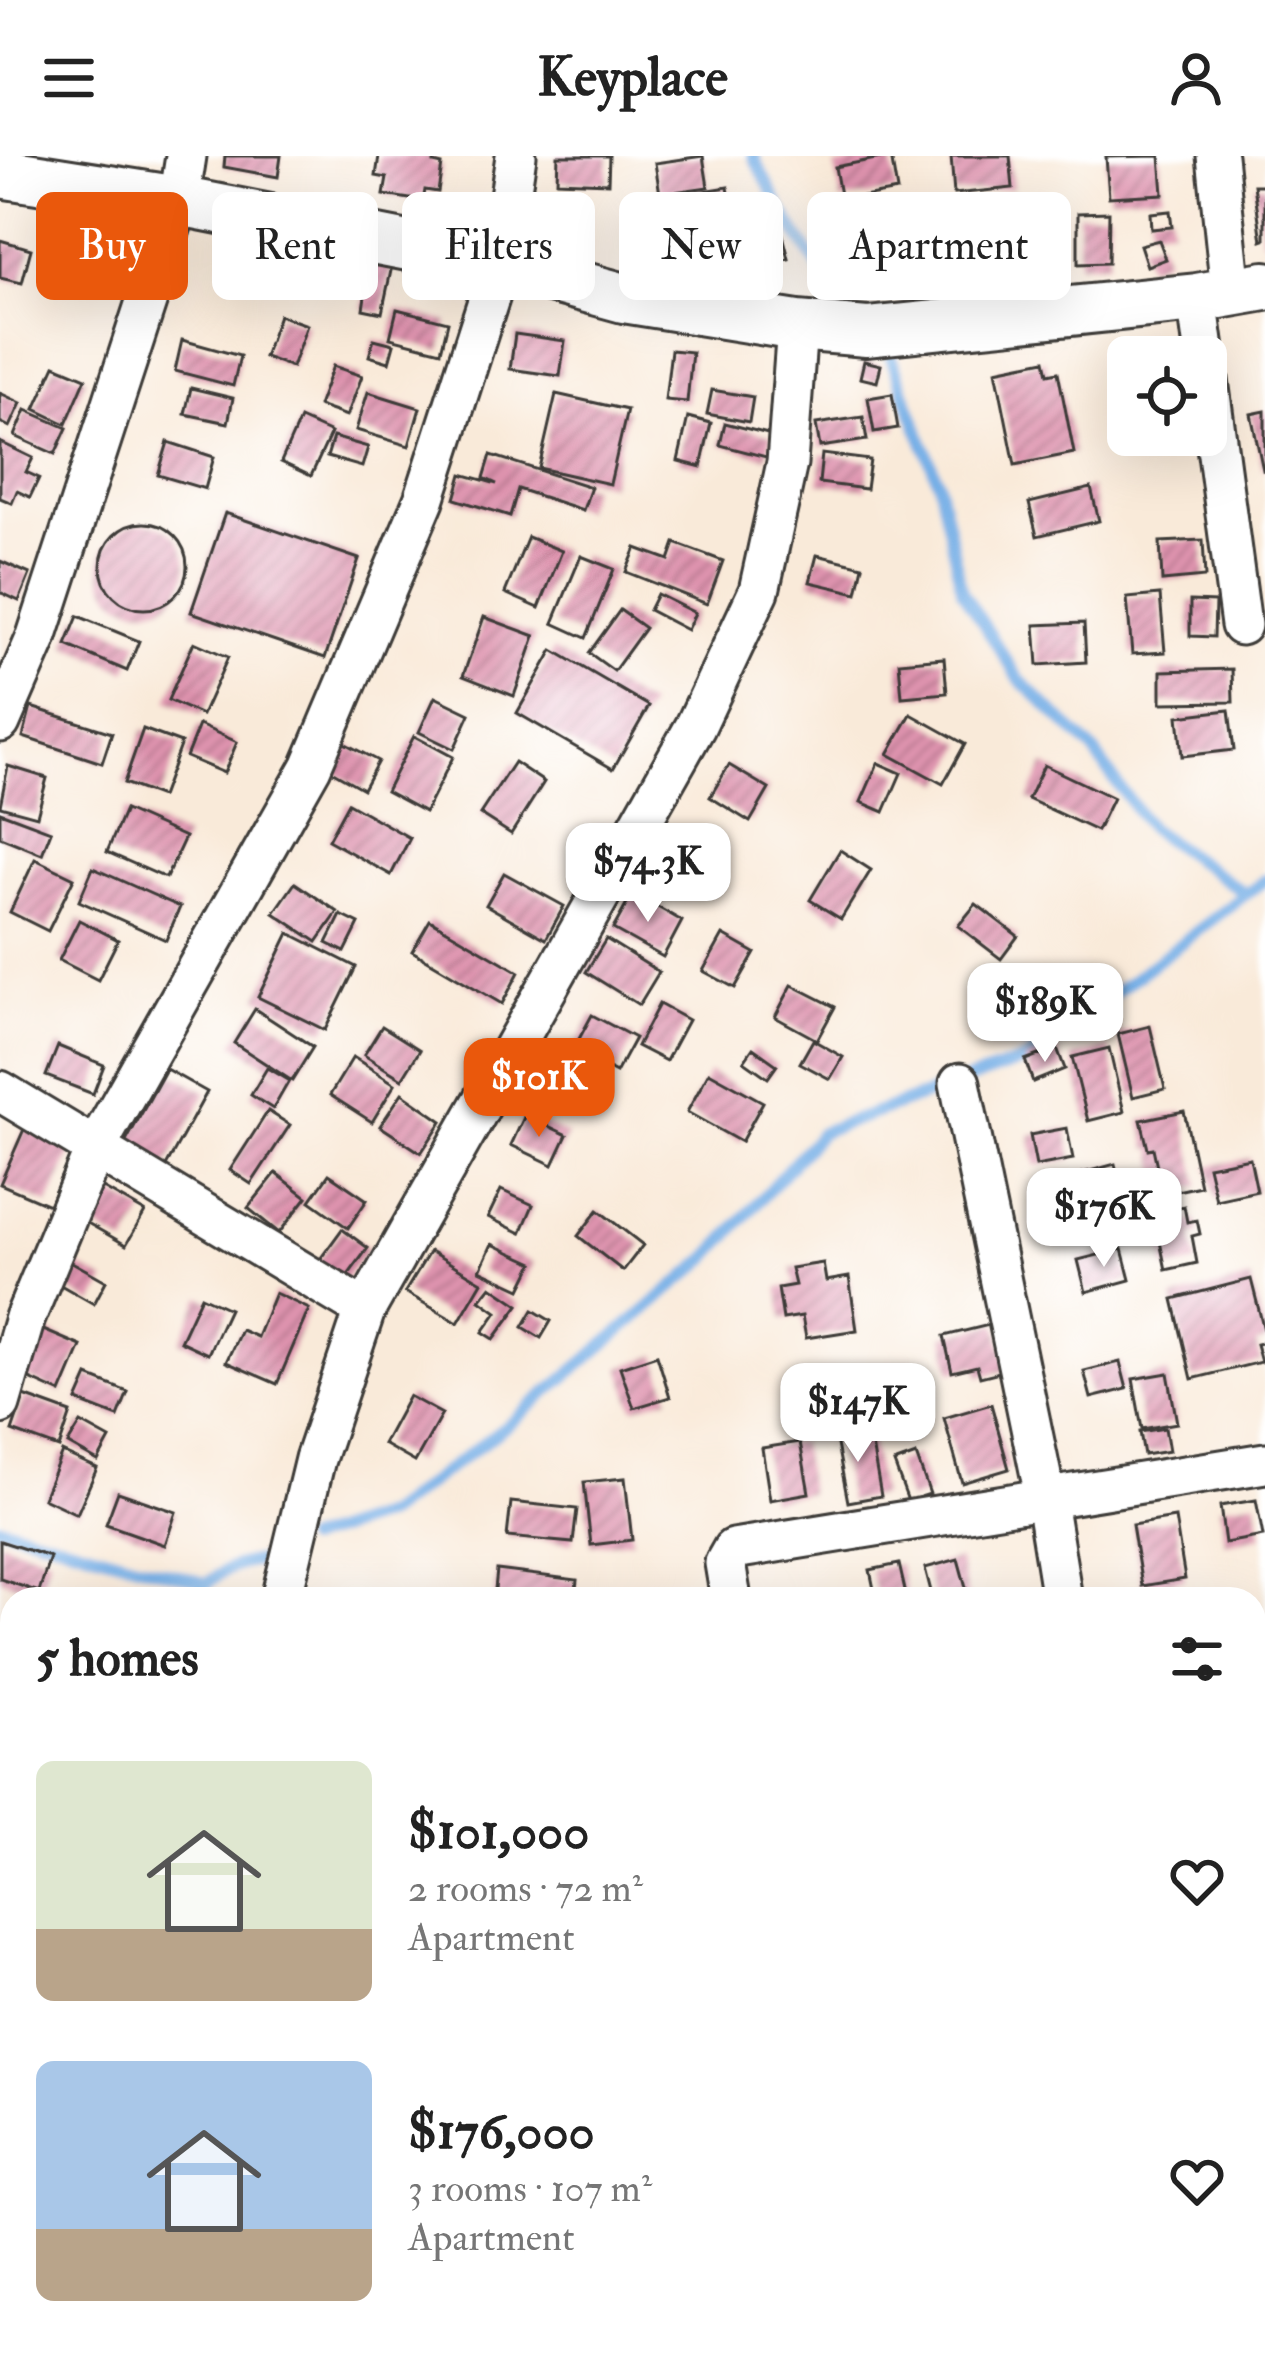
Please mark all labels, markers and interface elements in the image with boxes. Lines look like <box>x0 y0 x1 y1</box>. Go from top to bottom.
text: Keyplace <box>537 44 728 112</box>
icon: menu <box>36 45 102 111</box>
icon: person <box>1163 45 1229 111</box>
chip: Buy <box>36 192 188 300</box>
chip: Rent <box>212 192 378 300</box>
chip: Filters <box>402 192 595 300</box>
chip: New <box>619 192 783 300</box>
chip: Apartment <box>807 192 1071 300</box>
map controls <box>1107 336 1227 456</box>
button: locate <box>1107 336 1227 456</box>
pin: $74.3K <box>550 823 746 925</box>
text: $74.3K <box>593 837 703 886</box>
pin: $189K <box>961 963 1129 1065</box>
text: $189K <box>994 977 1096 1026</box>
pin: $101K <box>455 1038 623 1140</box>
text: $101K <box>491 1052 587 1101</box>
pin: $176K <box>1020 1168 1188 1270</box>
text: $176K <box>1054 1182 1154 1231</box>
pin: $147K <box>774 1363 942 1465</box>
text: $147K <box>807 1377 909 1426</box>
icon: filters <box>1164 1626 1230 1692</box>
text: 5 homes <box>36 1627 199 1691</box>
text: $101,000 <box>408 1800 589 1864</box>
icon: home <box>132 1809 276 1953</box>
icon: heart <box>1164 1848 1230 1914</box>
text: 2 rooms · 72 m² <box>408 1864 643 1913</box>
text: Apartment <box>408 1913 575 1962</box>
text: $176,000 <box>408 2100 595 2164</box>
icon: home <box>132 2109 276 2253</box>
icon: heart <box>1164 2148 1230 2214</box>
text: 3 rooms · 107 m² <box>408 2164 652 2213</box>
text: Apartment <box>408 2213 575 2262</box>

